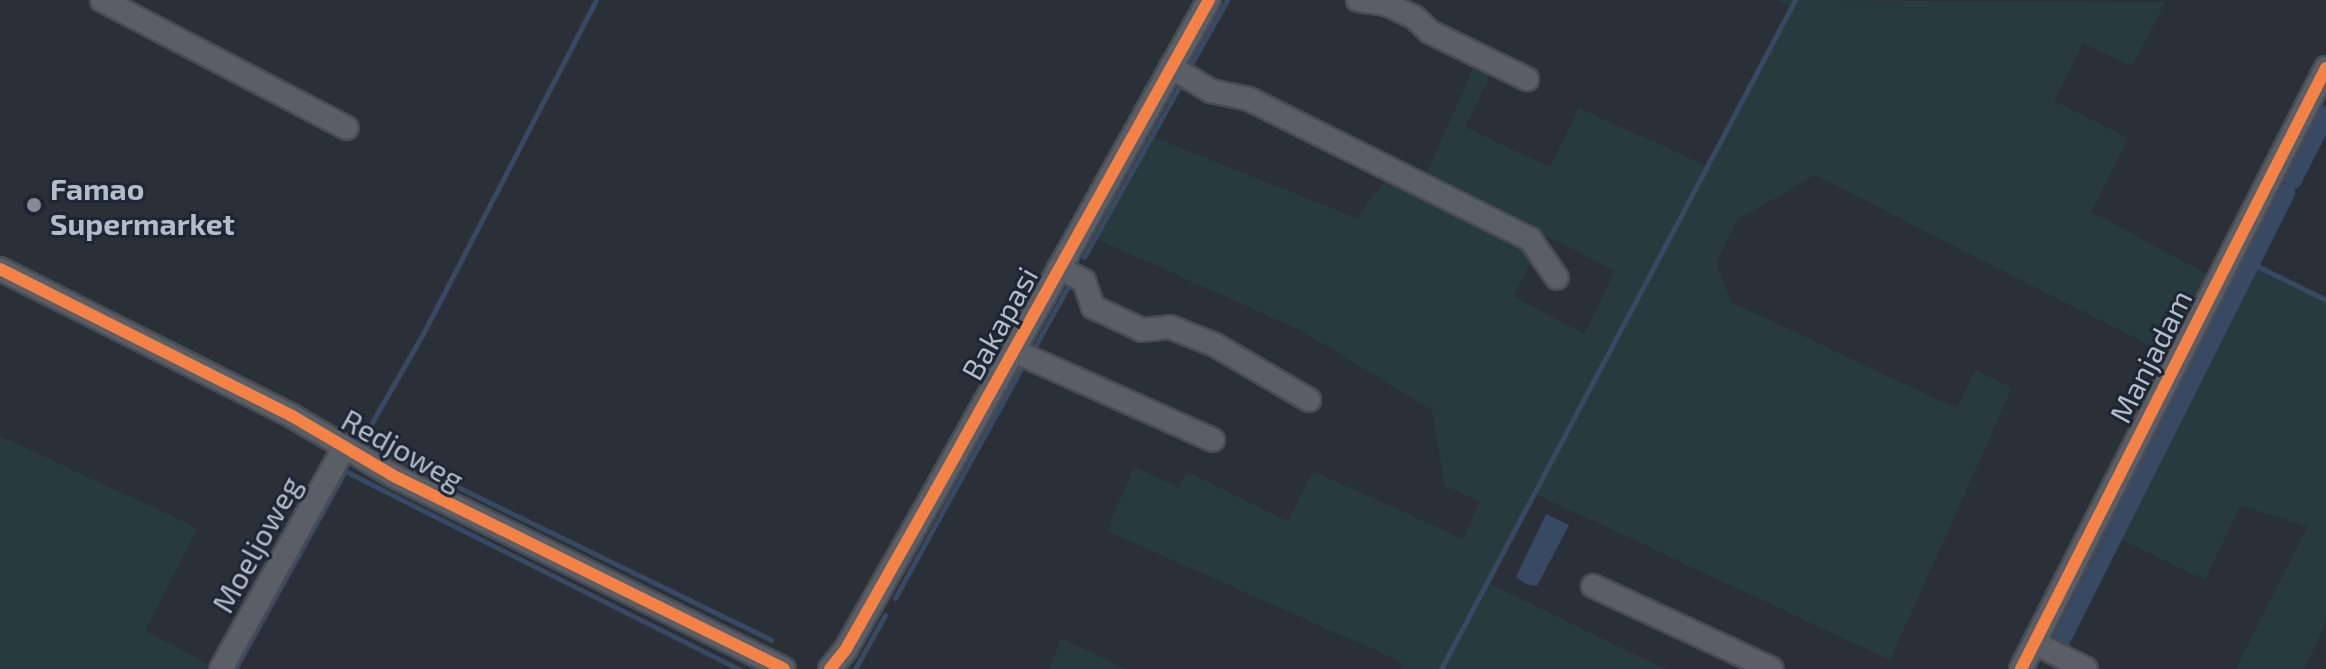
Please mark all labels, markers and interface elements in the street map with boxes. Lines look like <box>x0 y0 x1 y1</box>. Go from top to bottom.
place label: Famao Supermarket <box>50 170 235 240</box>
marker: Famao Supermarket <box>25 196 43 214</box>
street label: Bakapasi <box>953 260 1045 386</box>
street label: Manjadam <box>2101 284 2199 428</box>
street label: Redjoweg <box>336 401 470 497</box>
street label: Moeljoweg <box>204 470 308 618</box>

